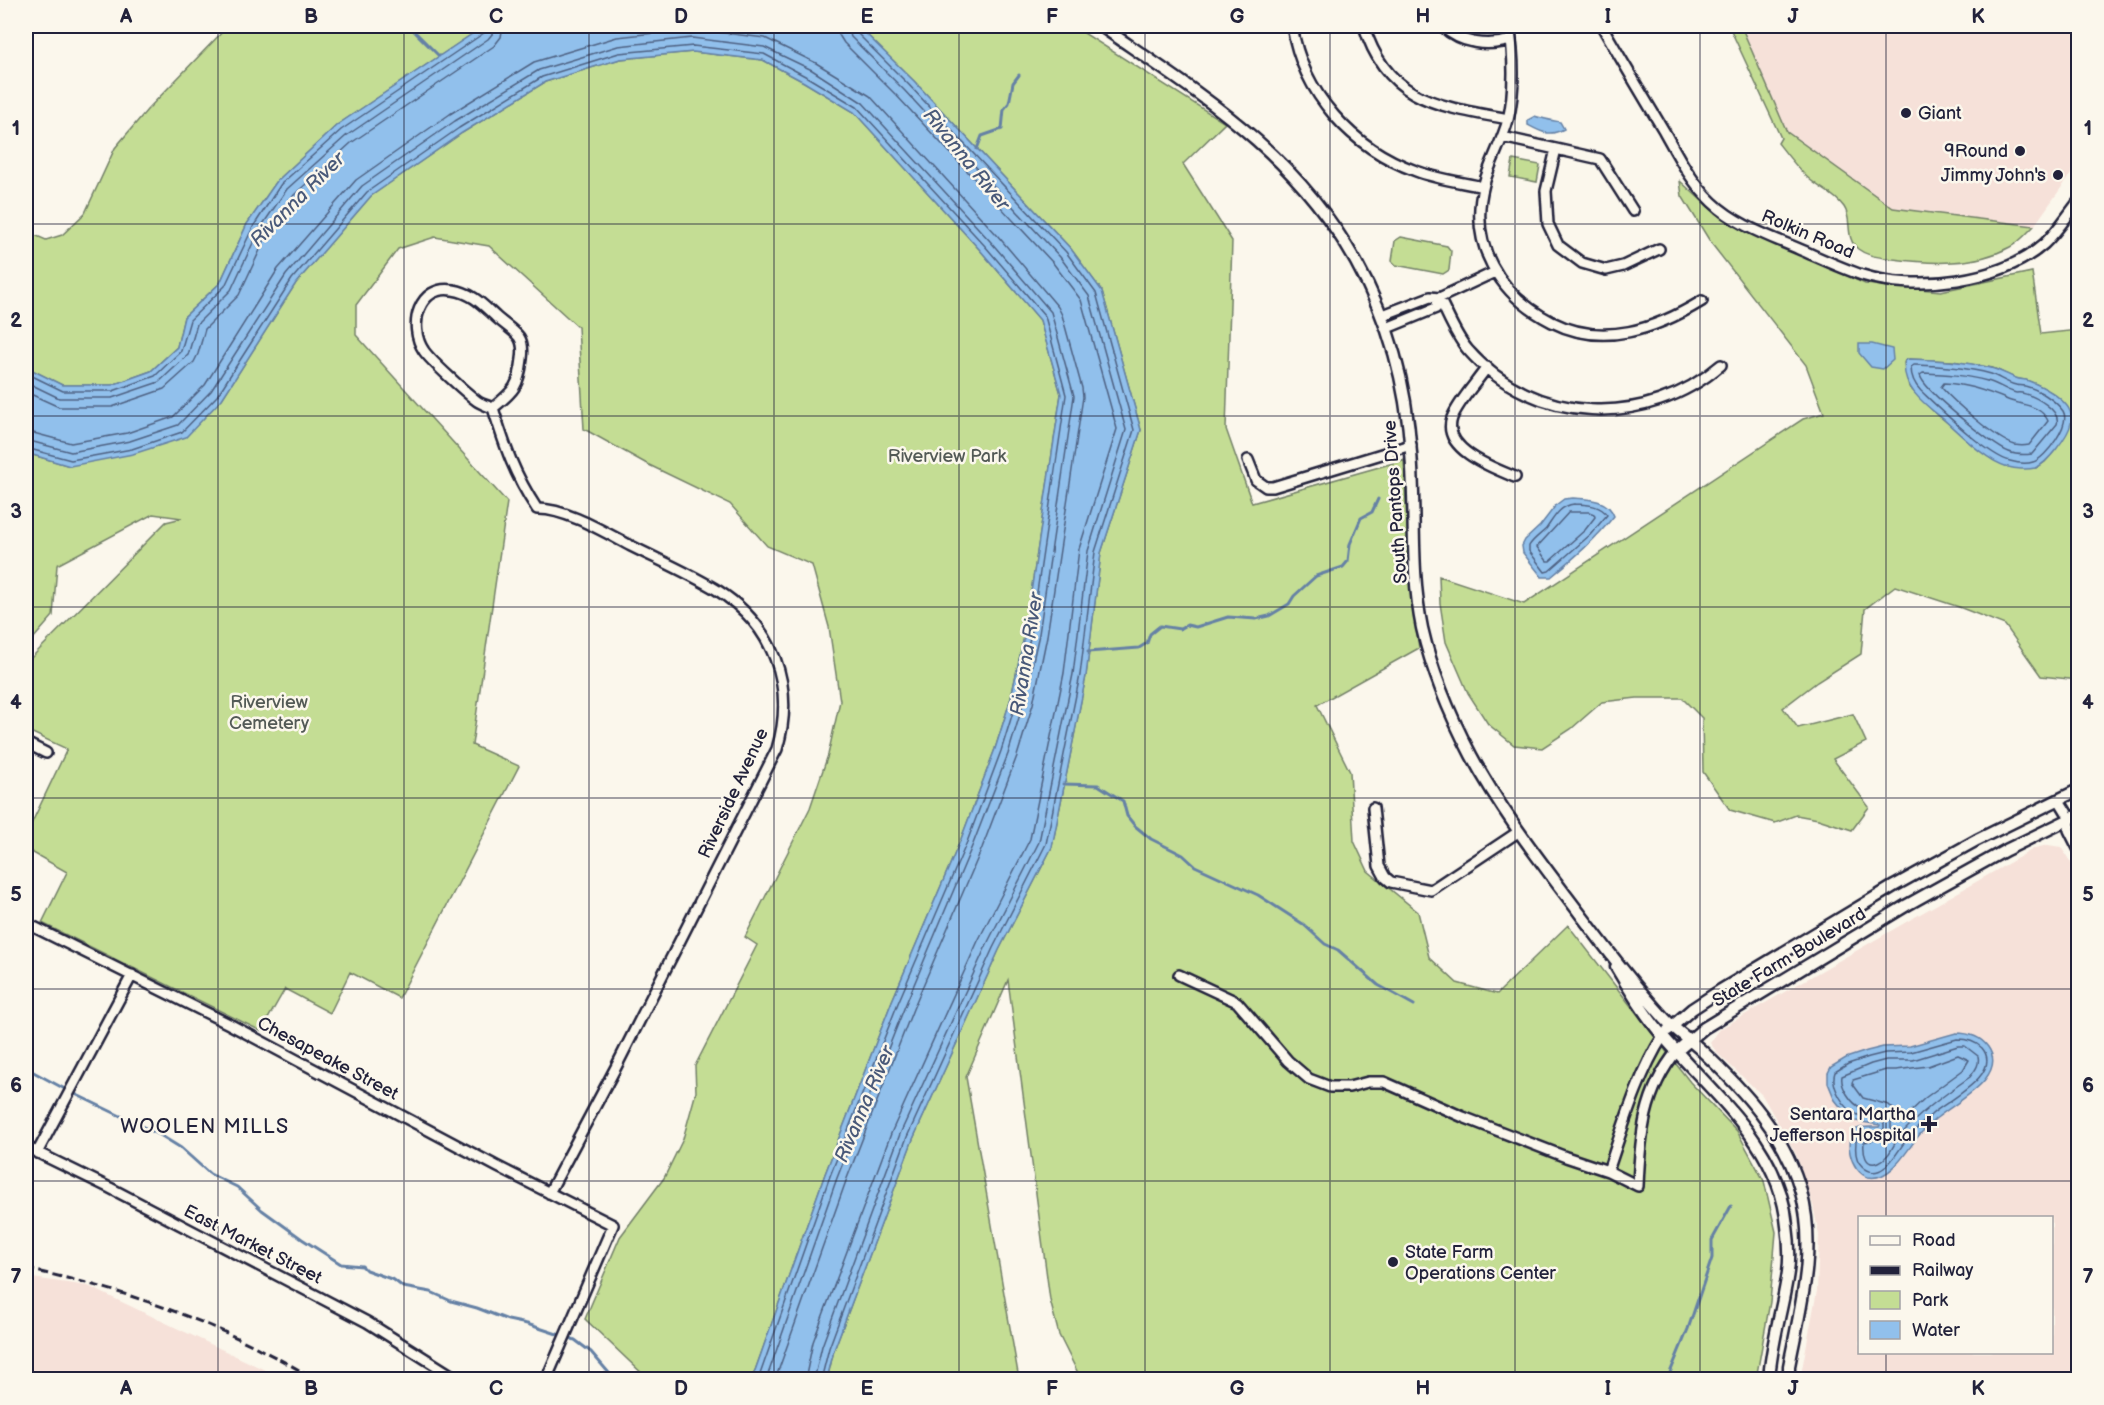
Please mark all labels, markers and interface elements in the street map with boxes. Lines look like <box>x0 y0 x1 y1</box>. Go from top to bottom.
text: A <box>119 5 133 29</box>
text: B <box>304 5 318 29</box>
text: C <box>489 5 503 29</box>
text: D <box>674 5 688 29</box>
text: E <box>861 5 874 29</box>
text: F <box>1046 5 1058 29</box>
text: G <box>1230 5 1245 29</box>
text: H <box>1416 5 1430 29</box>
text: I <box>1605 5 1611 29</box>
text: J <box>1788 5 1800 29</box>
text: K <box>1971 5 1985 29</box>
place label: Giant <box>1918 103 1962 124</box>
water label: Rivanna River <box>918 104 1016 217</box>
marker: Giant <box>1899 106 1913 120</box>
text: 1 <box>12 117 20 141</box>
text: 1 <box>2084 117 2092 141</box>
place label: 9Round <box>1944 141 2008 162</box>
marker: 9Round <box>2013 144 2027 158</box>
water label: Rivanna River <box>245 146 351 252</box>
place label: Jimmy John's <box>1941 165 2046 186</box>
marker: Jimmy John's <box>2051 168 2065 182</box>
street label: Rolkin Road <box>1758 206 1857 263</box>
text: 2 <box>10 309 22 333</box>
text: 2 <box>2082 309 2094 333</box>
street label: South Pantops Drive <box>1379 419 1412 584</box>
park label: Riverview Park <box>888 446 1006 467</box>
text: 3 <box>10 500 22 524</box>
text: 3 <box>2082 500 2094 524</box>
water label: Rivanna River <box>1005 589 1049 717</box>
text: 4 <box>10 691 22 715</box>
text: 4 <box>2082 691 2094 715</box>
park label: Riverview Cemetery <box>229 692 310 734</box>
street label: Riverside Avenue <box>694 724 773 862</box>
text: 5 <box>10 883 22 907</box>
text: 5 <box>2082 883 2094 907</box>
street label: State Farm Boulevard <box>1709 903 1870 1012</box>
street label: Chesapeake Street <box>254 1012 402 1105</box>
water label: Rivanna River <box>830 1041 901 1166</box>
text: 6 <box>10 1074 22 1098</box>
text: 6 <box>2082 1074 2094 1098</box>
place label: Sentara Martha Jefferson Hospital <box>1770 1104 1916 1146</box>
district label: WOOLEN MILLS <box>120 1115 290 1139</box>
marker: Sentara Martha Jefferson Hospital <box>1920 1115 1938 1133</box>
street label: East Market Street <box>180 1201 326 1289</box>
legend <box>1858 1216 2053 1354</box>
text: Road <box>1912 1230 1956 1251</box>
place label: State Farm Operations Center <box>1405 1242 1556 1284</box>
marker: State Farm Operations Center <box>1386 1255 1400 1269</box>
text: Railway <box>1912 1260 1974 1281</box>
text: 7 <box>10 1265 22 1289</box>
text: 7 <box>2082 1265 2094 1289</box>
text: Park <box>1912 1290 1948 1311</box>
text: Water <box>1912 1320 1960 1341</box>
text: A <box>119 1377 133 1401</box>
text: B <box>304 1377 318 1401</box>
text: C <box>489 1377 503 1401</box>
text: D <box>674 1377 688 1401</box>
text: E <box>861 1377 874 1401</box>
text: F <box>1046 1377 1058 1401</box>
text: G <box>1230 1377 1245 1401</box>
text: H <box>1416 1377 1430 1401</box>
text: I <box>1605 1377 1611 1401</box>
text: J <box>1788 1377 1800 1401</box>
text: K <box>1971 1377 1985 1401</box>

